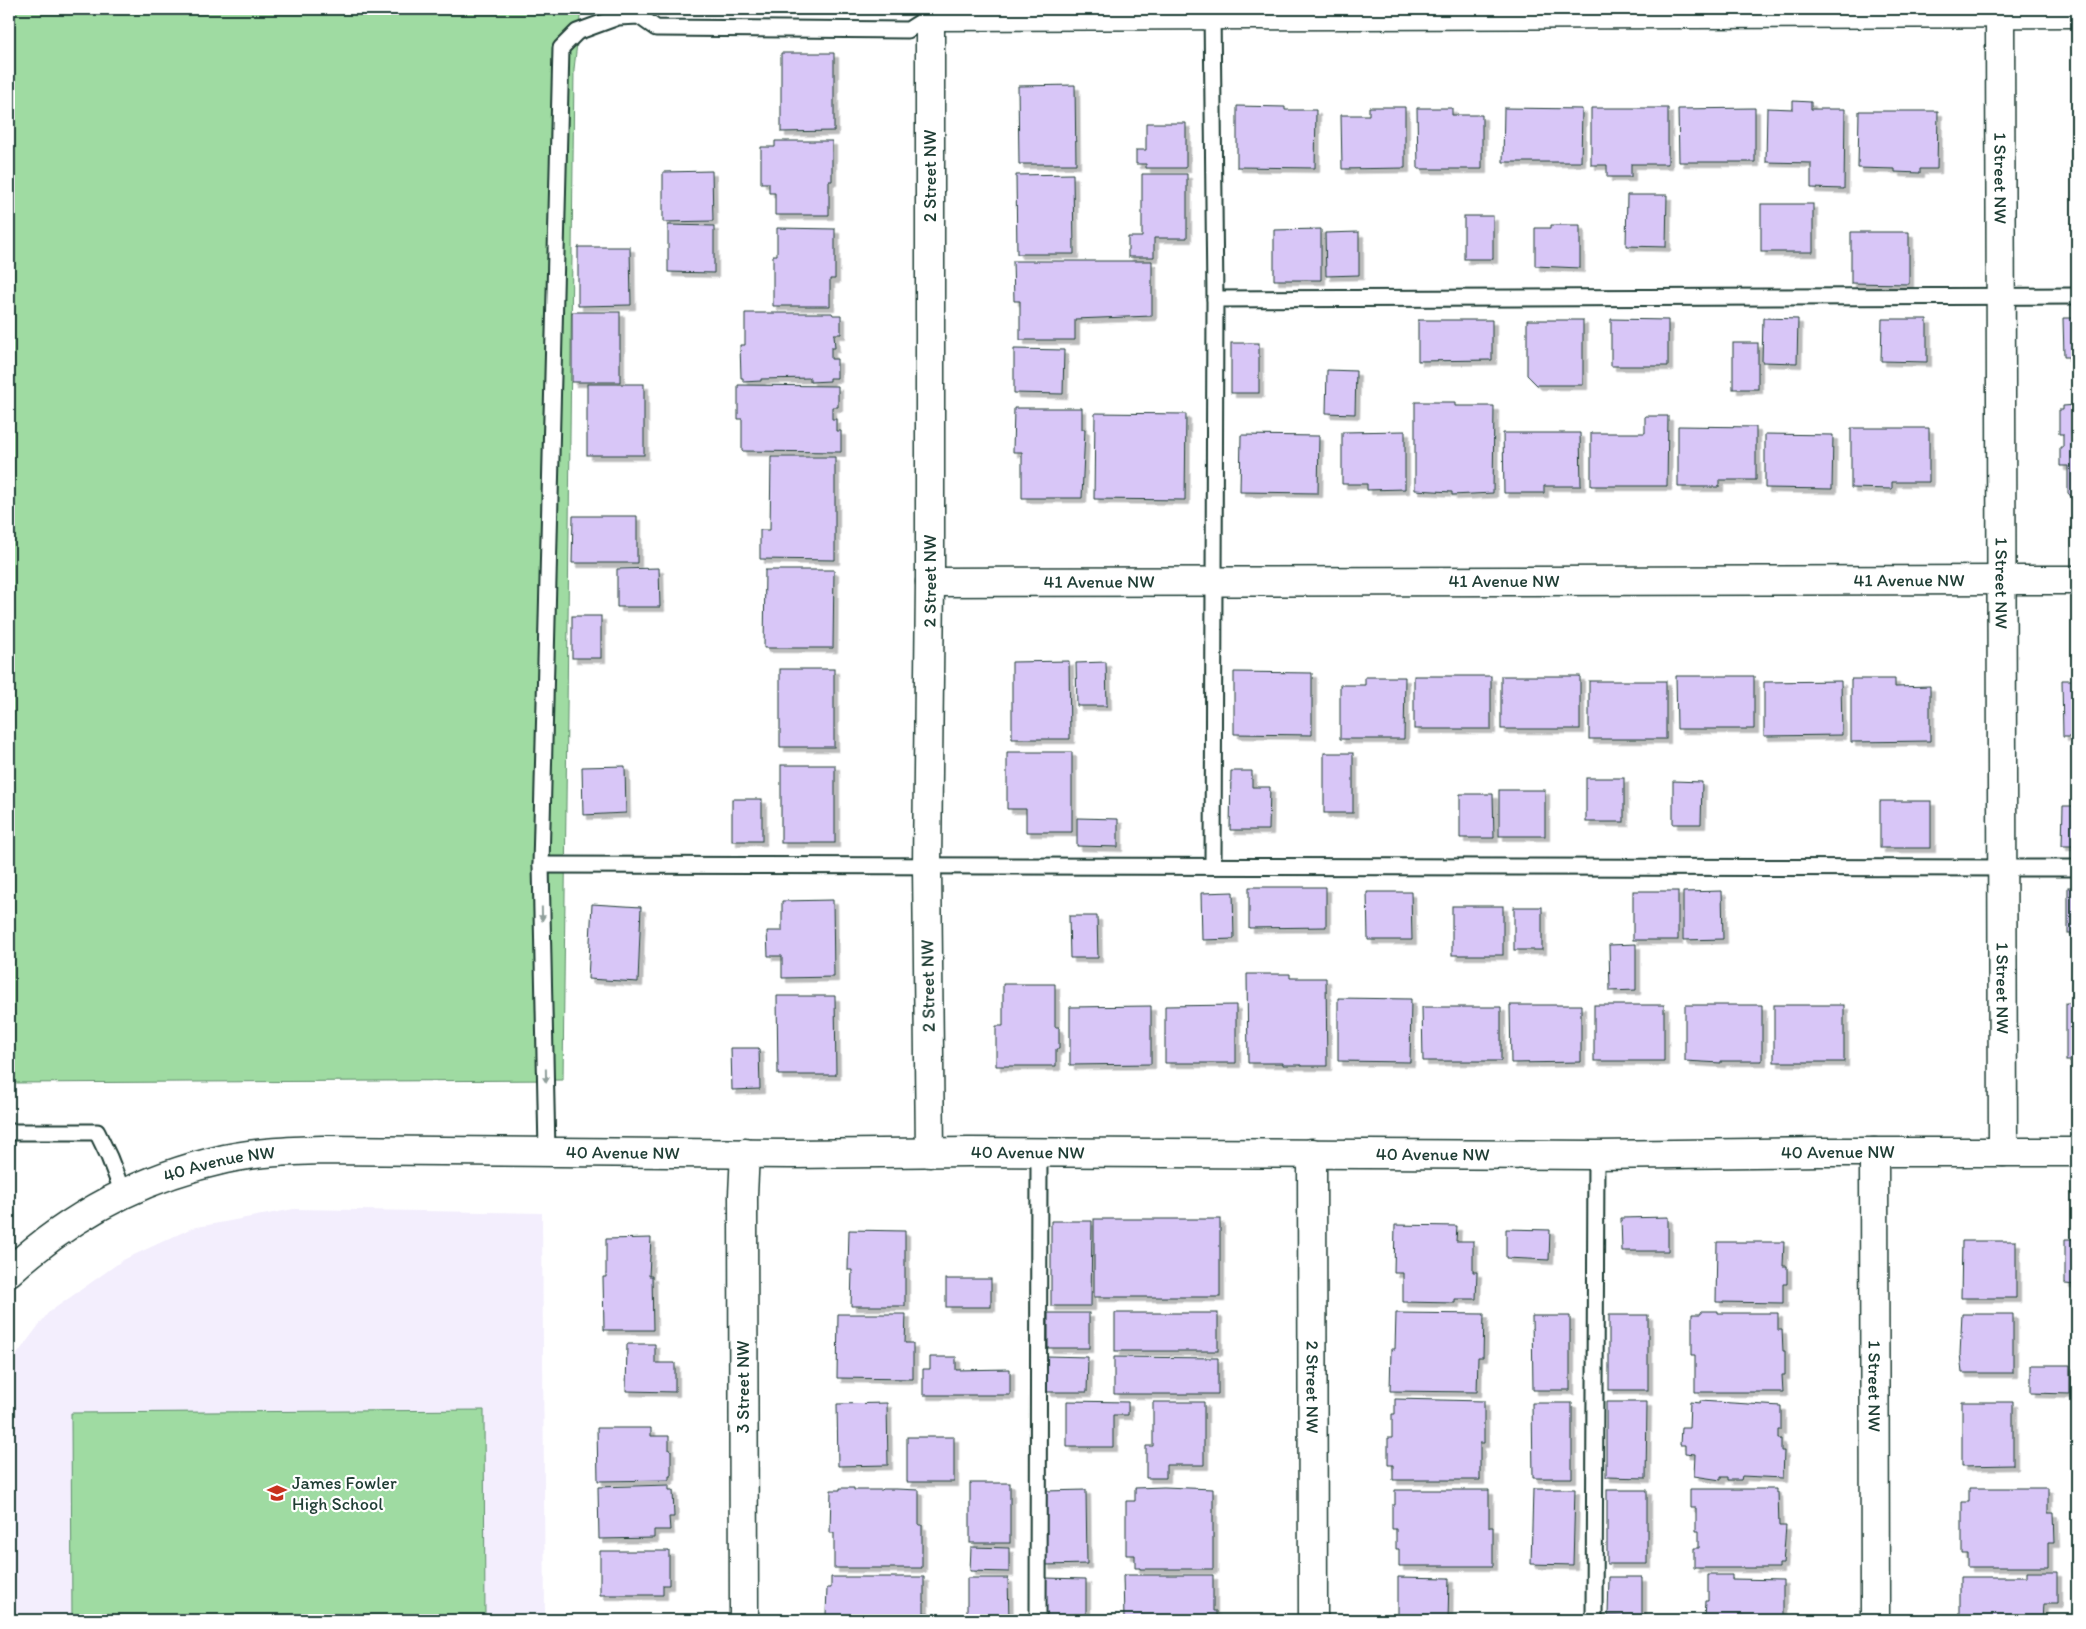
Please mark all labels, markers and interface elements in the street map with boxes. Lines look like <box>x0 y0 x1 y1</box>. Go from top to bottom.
street label: 2 Street NW <box>919 130 941 222</box>
street label: 1 Street NW <box>1989 132 2012 224</box>
street label: 2 Street NW <box>919 535 941 628</box>
street label: 1 Street NW <box>1990 537 2013 629</box>
street label: 41 Avenue NW <box>1853 569 1965 591</box>
street label: 41 Avenue NW <box>1448 570 1560 592</box>
street label: 41 Avenue NW <box>1043 571 1155 593</box>
one-way arrow <box>538 906 546 922</box>
street label: 2 Street NW <box>916 939 940 1033</box>
street label: 1 Street NW <box>1991 942 2014 1034</box>
one-way arrow <box>542 1068 550 1084</box>
street label: 40 Avenue NW <box>160 1141 276 1187</box>
street label: 40 Avenue NW <box>566 1141 680 1164</box>
street label: 40 Avenue NW <box>971 1141 1085 1164</box>
street label: 40 Avenue NW <box>1781 1141 1895 1164</box>
street label: 40 Avenue NW <box>1376 1143 1490 1165</box>
street label: 3 Street NW <box>732 1340 754 1434</box>
street label: 1 Street NW <box>1863 1340 1886 1432</box>
street label: 2 Street NW <box>1301 1341 1324 1433</box>
place label: James Fowler High School <box>292 1472 397 1515</box>
school or university icon: James Fowler High School <box>266 1482 288 1504</box>

